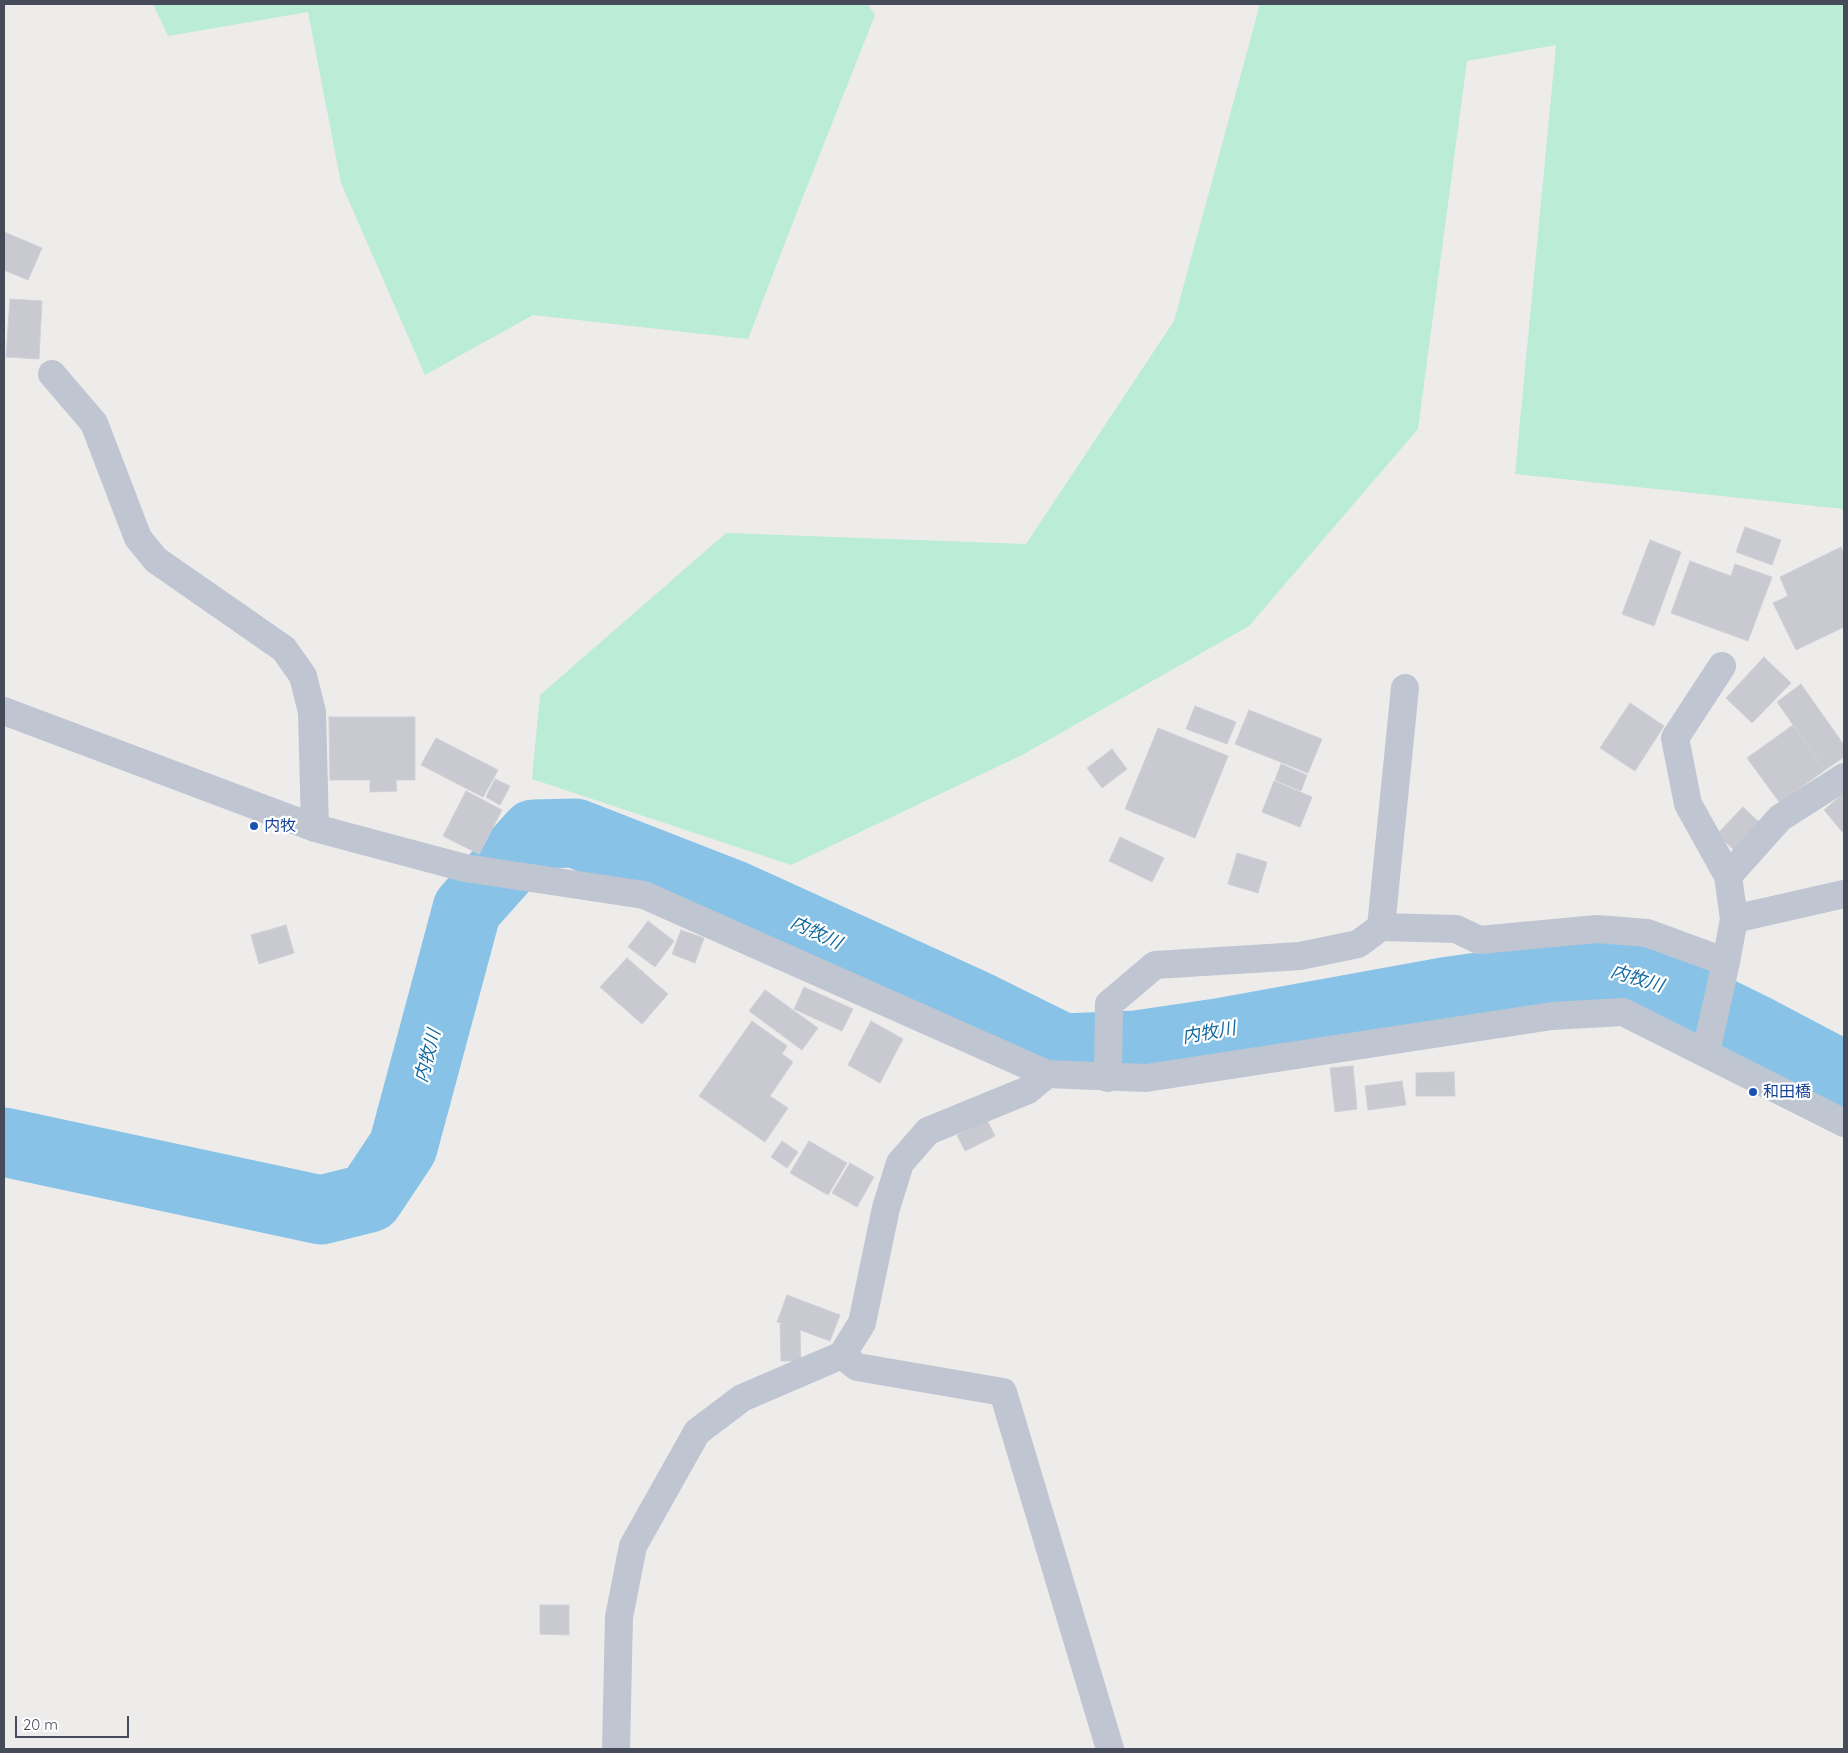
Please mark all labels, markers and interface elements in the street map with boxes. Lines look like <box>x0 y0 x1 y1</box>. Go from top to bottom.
place label: 内牧 <box>264 816 296 836</box>
marker: 内牧 <box>248 820 260 832</box>
water label: 内牧川 <box>787 912 845 954</box>
water label: 内牧川 <box>1608 961 1666 997</box>
water label: 内牧川 <box>1181 1018 1237 1048</box>
water label: 内牧川 <box>411 1027 445 1085</box>
place label: 和田橋 <box>1763 1082 1811 1102</box>
marker: 和田橋 <box>1747 1086 1759 1098</box>
scale bar <box>18 1706 131 1738</box>
text: 20 m <box>23 1715 58 1734</box>

